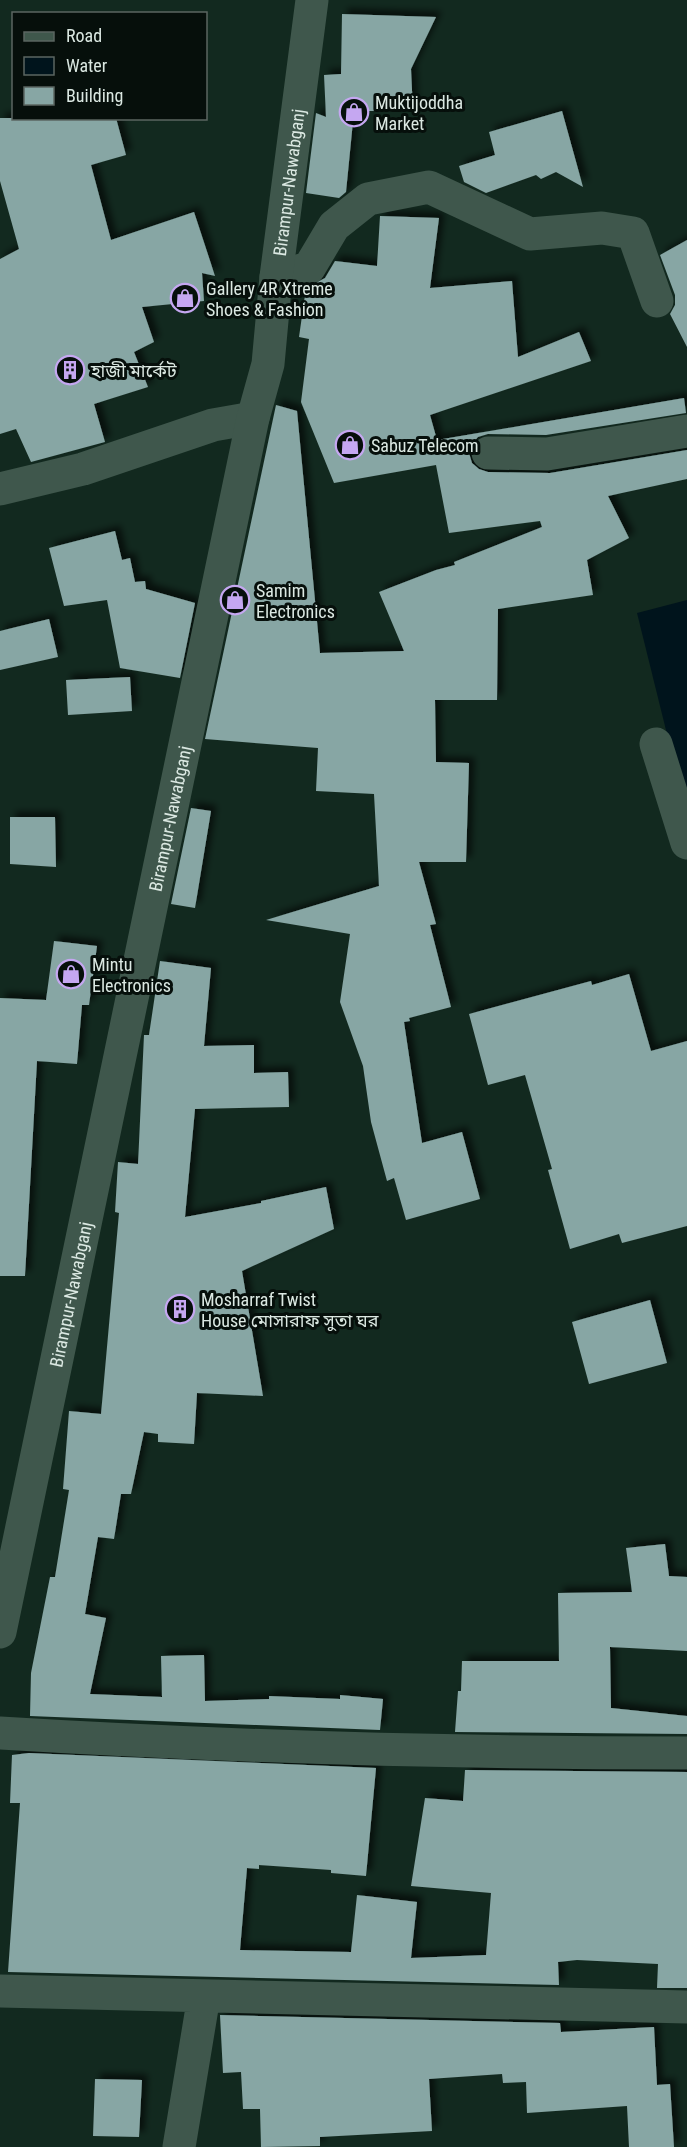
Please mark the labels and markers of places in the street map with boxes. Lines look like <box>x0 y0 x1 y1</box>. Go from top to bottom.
place label: Muktijoddha Market <box>375 92 463 134</box>
shop icon: Muktijoddha Market <box>338 96 370 128</box>
place label: Gallery 4R Xtreme Shoes & Fashion <box>206 278 333 320</box>
shop icon: Gallery 4R Xtreme Shoes & Fashion <box>169 282 201 314</box>
building icon: হাজী মার্কেট <box>54 354 86 386</box>
place label: হাজী মার্কেট <box>90 360 178 381</box>
shop icon: Sabuz Telecom <box>334 429 366 461</box>
place label: Sabuz Telecom <box>371 435 479 456</box>
place label: Samim Electronics <box>256 580 335 622</box>
shop icon: Samim Electronics <box>219 584 251 616</box>
place label: Mintu Electronics <box>92 954 171 996</box>
shop icon: Mintu Electronics <box>55 958 87 990</box>
place label: Mosharraf Twist House মোসারাফ সুতা ঘর <box>201 1289 379 1332</box>
building icon: Mosharraf Twist House মোসারাফ সুতা ঘর <box>164 1293 196 1325</box>

